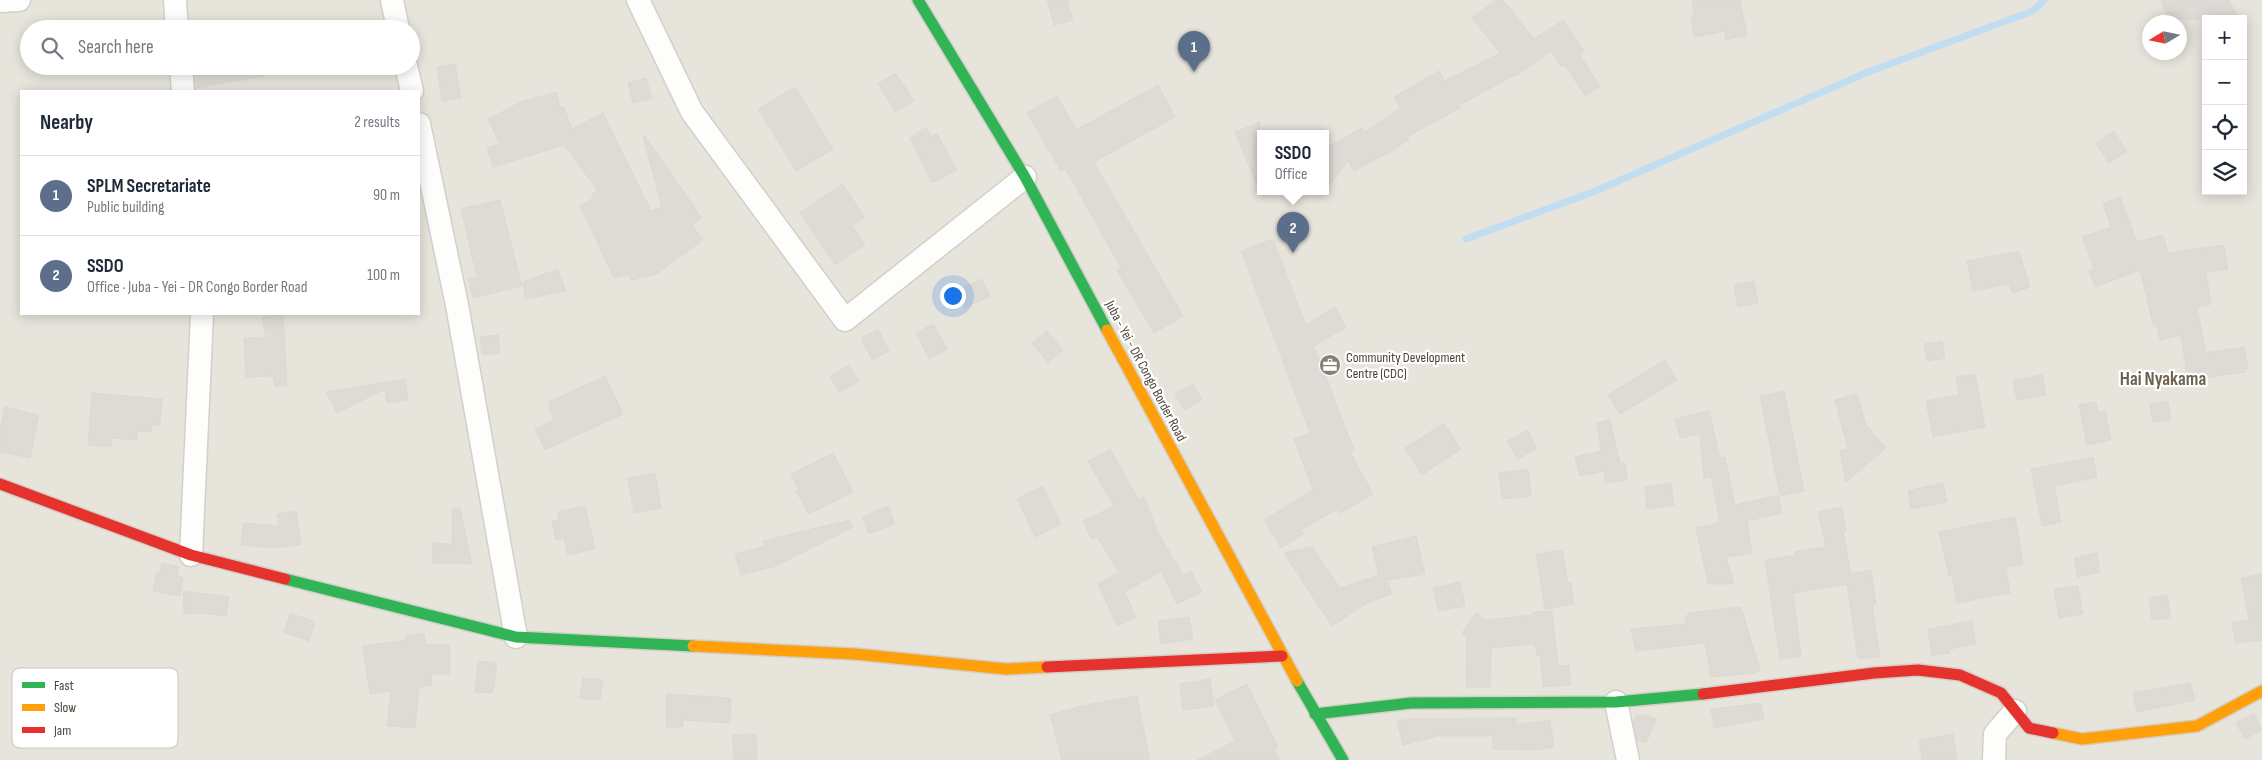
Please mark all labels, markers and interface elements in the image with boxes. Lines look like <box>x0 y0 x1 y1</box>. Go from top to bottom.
north arrow <box>2142 15 2187 60</box>
map controls <box>2202 15 2247 195</box>
button: + <box>2202 15 2247 60</box>
search box <box>20 20 420 75</box>
pin: 1 <box>1178 31 1210 72</box>
icon: search <box>38 34 66 62</box>
text: Search here <box>78 36 154 59</box>
button: − <box>2202 60 2247 105</box>
button: locate <box>2202 105 2247 150</box>
text: Nearby <box>40 110 93 135</box>
text: 2 results <box>354 113 400 132</box>
popup <box>1257 130 1329 195</box>
text: SSDO <box>1275 142 1311 165</box>
button: layers <box>2202 150 2247 195</box>
text: Office <box>1275 165 1308 184</box>
text: SPLM Secretariate <box>87 175 211 198</box>
text: 1 <box>53 186 59 205</box>
text: 90 m <box>373 186 400 205</box>
text: Public building <box>87 198 164 217</box>
pin: 2 <box>1277 212 1309 253</box>
text: SSDO <box>87 255 124 278</box>
text: 2 <box>52 266 60 285</box>
text: 100 m <box>367 266 400 285</box>
text: Office · Juba - Yei - DR Congo Border Road <box>87 278 307 297</box>
your location <box>940 283 966 309</box>
street label: Juba - Yei - DR Congo Border Road <box>1101 297 1190 444</box>
place label: Community Development Centre (CDC) <box>1346 349 1465 382</box>
office icon: Community Development Centre (CDC) <box>1318 353 1342 377</box>
district label: Hai Nyakama <box>2120 368 2206 391</box>
legend <box>12 668 178 748</box>
text: Fast <box>54 677 74 694</box>
text: Slow <box>54 699 76 716</box>
text: Jam <box>53 722 71 739</box>

